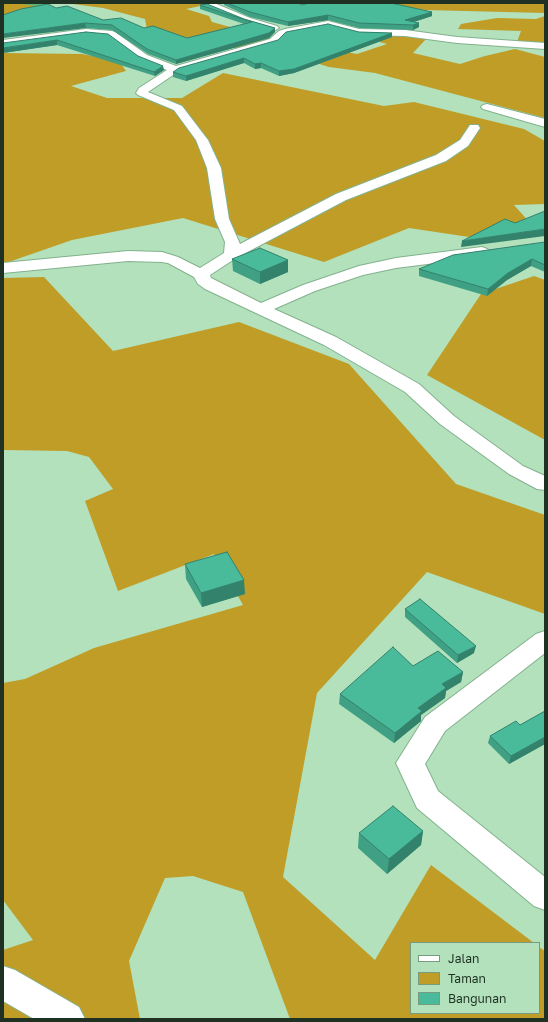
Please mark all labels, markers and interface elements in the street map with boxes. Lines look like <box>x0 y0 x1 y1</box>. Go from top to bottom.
legend <box>410 942 540 1014</box>
text: Jalan <box>448 951 479 966</box>
text: Taman <box>448 971 486 986</box>
text: Bangunan <box>448 991 506 1006</box>

